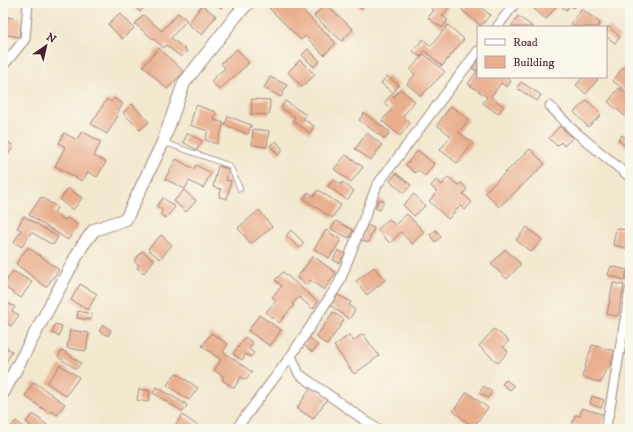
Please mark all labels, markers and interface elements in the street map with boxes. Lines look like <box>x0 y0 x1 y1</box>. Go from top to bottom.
north arrow <box>26 26 66 66</box>
legend <box>477 26 607 78</box>
text: N <box>43 30 59 47</box>
text: Road <box>513 35 538 50</box>
text: Building <box>513 55 554 70</box>

